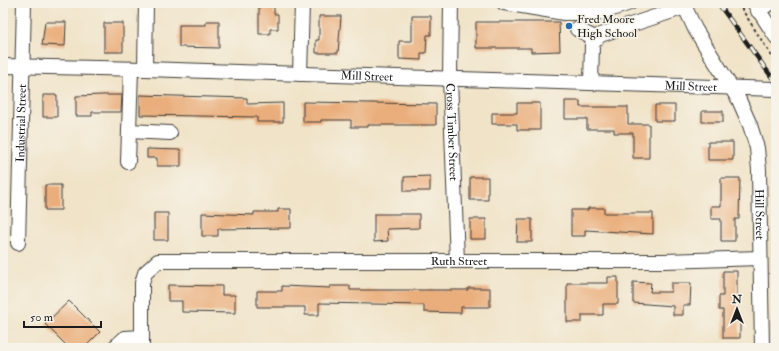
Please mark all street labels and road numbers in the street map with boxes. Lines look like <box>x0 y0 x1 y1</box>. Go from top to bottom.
street label: Mill Street <box>340 68 393 85</box>
street label: Mill Street <box>664 78 717 95</box>
street label: Cross Timber Street <box>442 83 461 181</box>
street label: Industrial Street <box>13 84 30 162</box>
street label: Hill Street <box>751 189 767 240</box>
street label: Ruth Street <box>431 254 487 269</box>

